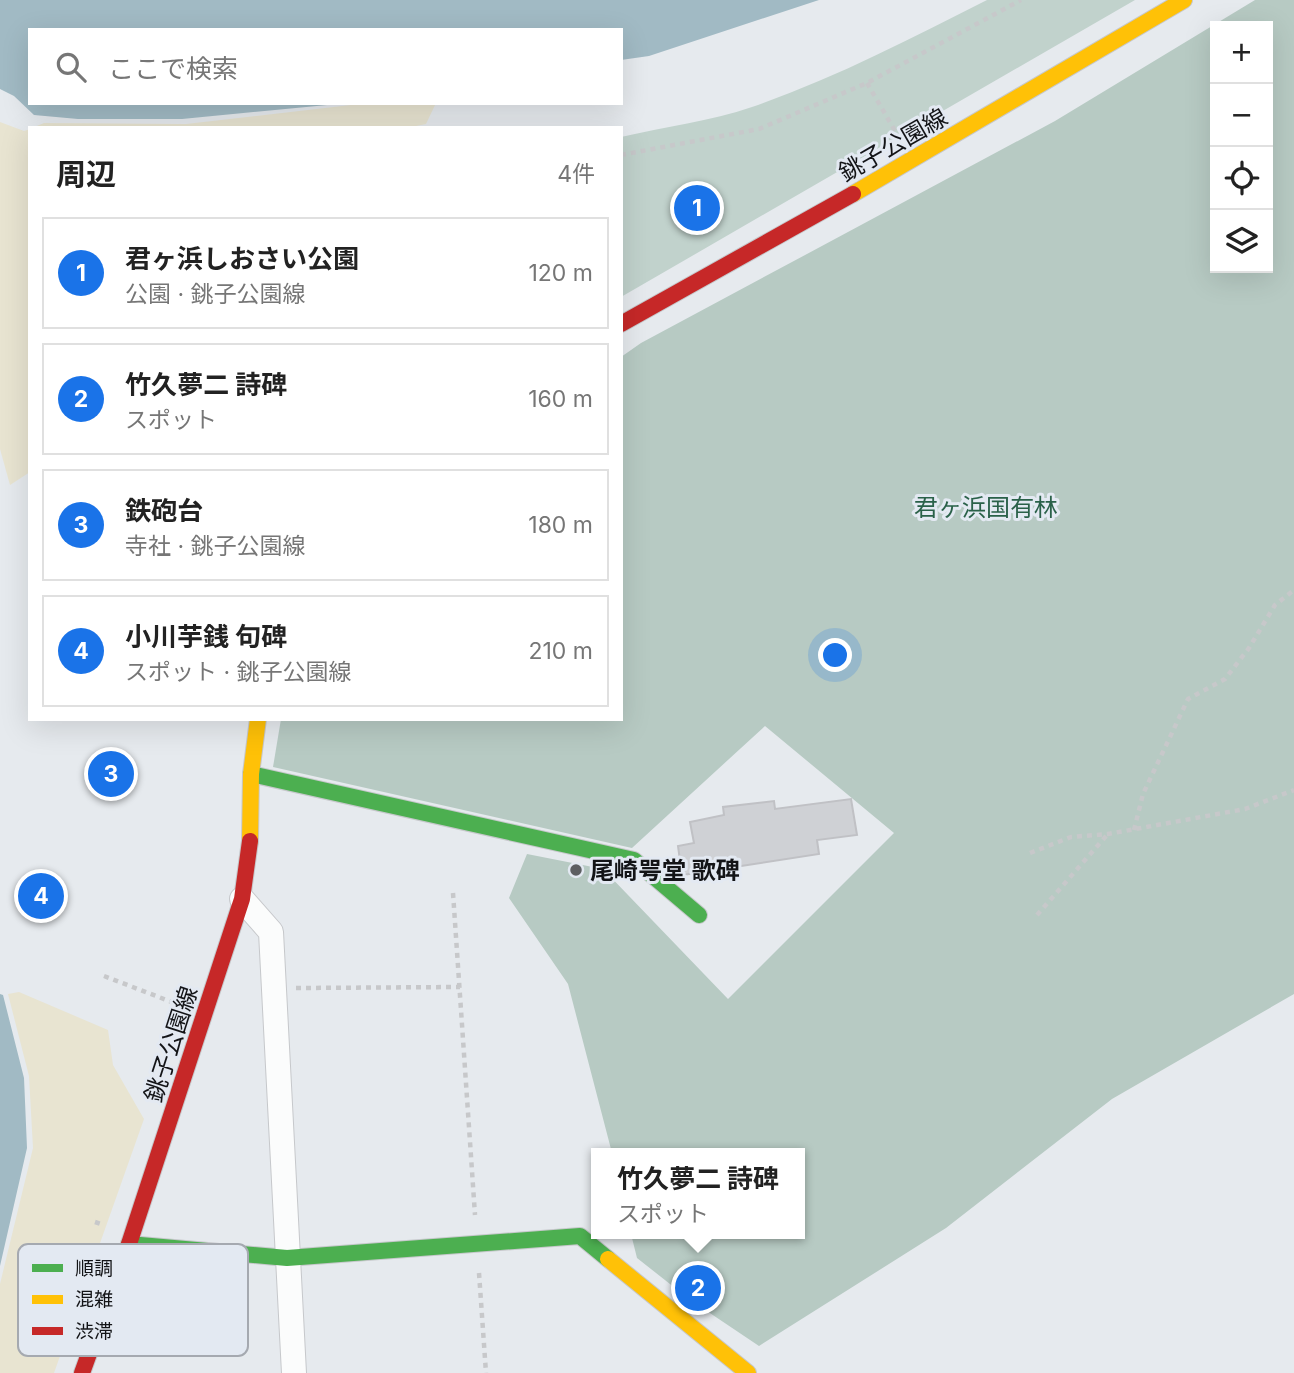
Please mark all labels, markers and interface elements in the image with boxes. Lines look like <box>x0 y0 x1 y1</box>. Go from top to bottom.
map controls <box>1210 21 1273 273</box>
button: + <box>1210 21 1273 84</box>
search box <box>28 28 623 105</box>
icon: search <box>52 48 90 86</box>
text: ここで検索 <box>108 53 238 84</box>
button: − <box>1210 84 1273 147</box>
street label: 銚子公園線 <box>834 102 952 188</box>
button: locate <box>1210 147 1273 210</box>
text: 周辺 <box>56 156 116 192</box>
text: 4件 <box>557 160 595 188</box>
pin: 1 <box>674 182 720 234</box>
button: layers <box>1210 210 1273 273</box>
text: 君ヶ浜しおさい公園 <box>125 243 359 274</box>
text: 1 <box>76 259 86 287</box>
text: 120 m <box>528 259 593 287</box>
text: 公園 · 銚子公園線 <box>125 280 306 308</box>
text: 竹久夢二 詩碑 <box>125 369 287 400</box>
text: 2 <box>74 385 88 413</box>
text: 160 m <box>528 385 593 413</box>
text: スポット <box>125 406 217 434</box>
park label: 君ヶ浜国有林 <box>914 493 1058 522</box>
text: 鉄砲台 <box>125 495 203 526</box>
text: 3 <box>74 511 88 539</box>
text: 180 m <box>528 511 593 539</box>
text: 寺社 · 銚子公園線 <box>125 532 306 560</box>
text: 小川芋銭 句碑 <box>125 621 287 652</box>
text: 4 <box>73 637 89 665</box>
text: 210 m <box>528 637 593 665</box>
your location <box>818 638 852 672</box>
text: スポット · 銚子公園線 <box>125 658 352 686</box>
pin: 3 <box>88 748 134 800</box>
place label: 尾崎咢堂 歌碑 <box>590 856 740 885</box>
marker: 尾崎咢堂 歌碑 <box>568 862 584 878</box>
pin: 4 <box>18 870 64 922</box>
street label: 銚子公園線 <box>139 982 203 1106</box>
popup <box>591 1148 805 1239</box>
text: 竹久夢二 詩碑 <box>617 1163 779 1194</box>
text: スポット <box>617 1200 709 1228</box>
legend <box>18 1244 248 1356</box>
text: 順調 <box>75 1257 113 1280</box>
pin: 2 <box>675 1262 721 1314</box>
text: 混雑 <box>75 1288 113 1311</box>
text: 渋滞 <box>75 1320 113 1343</box>

